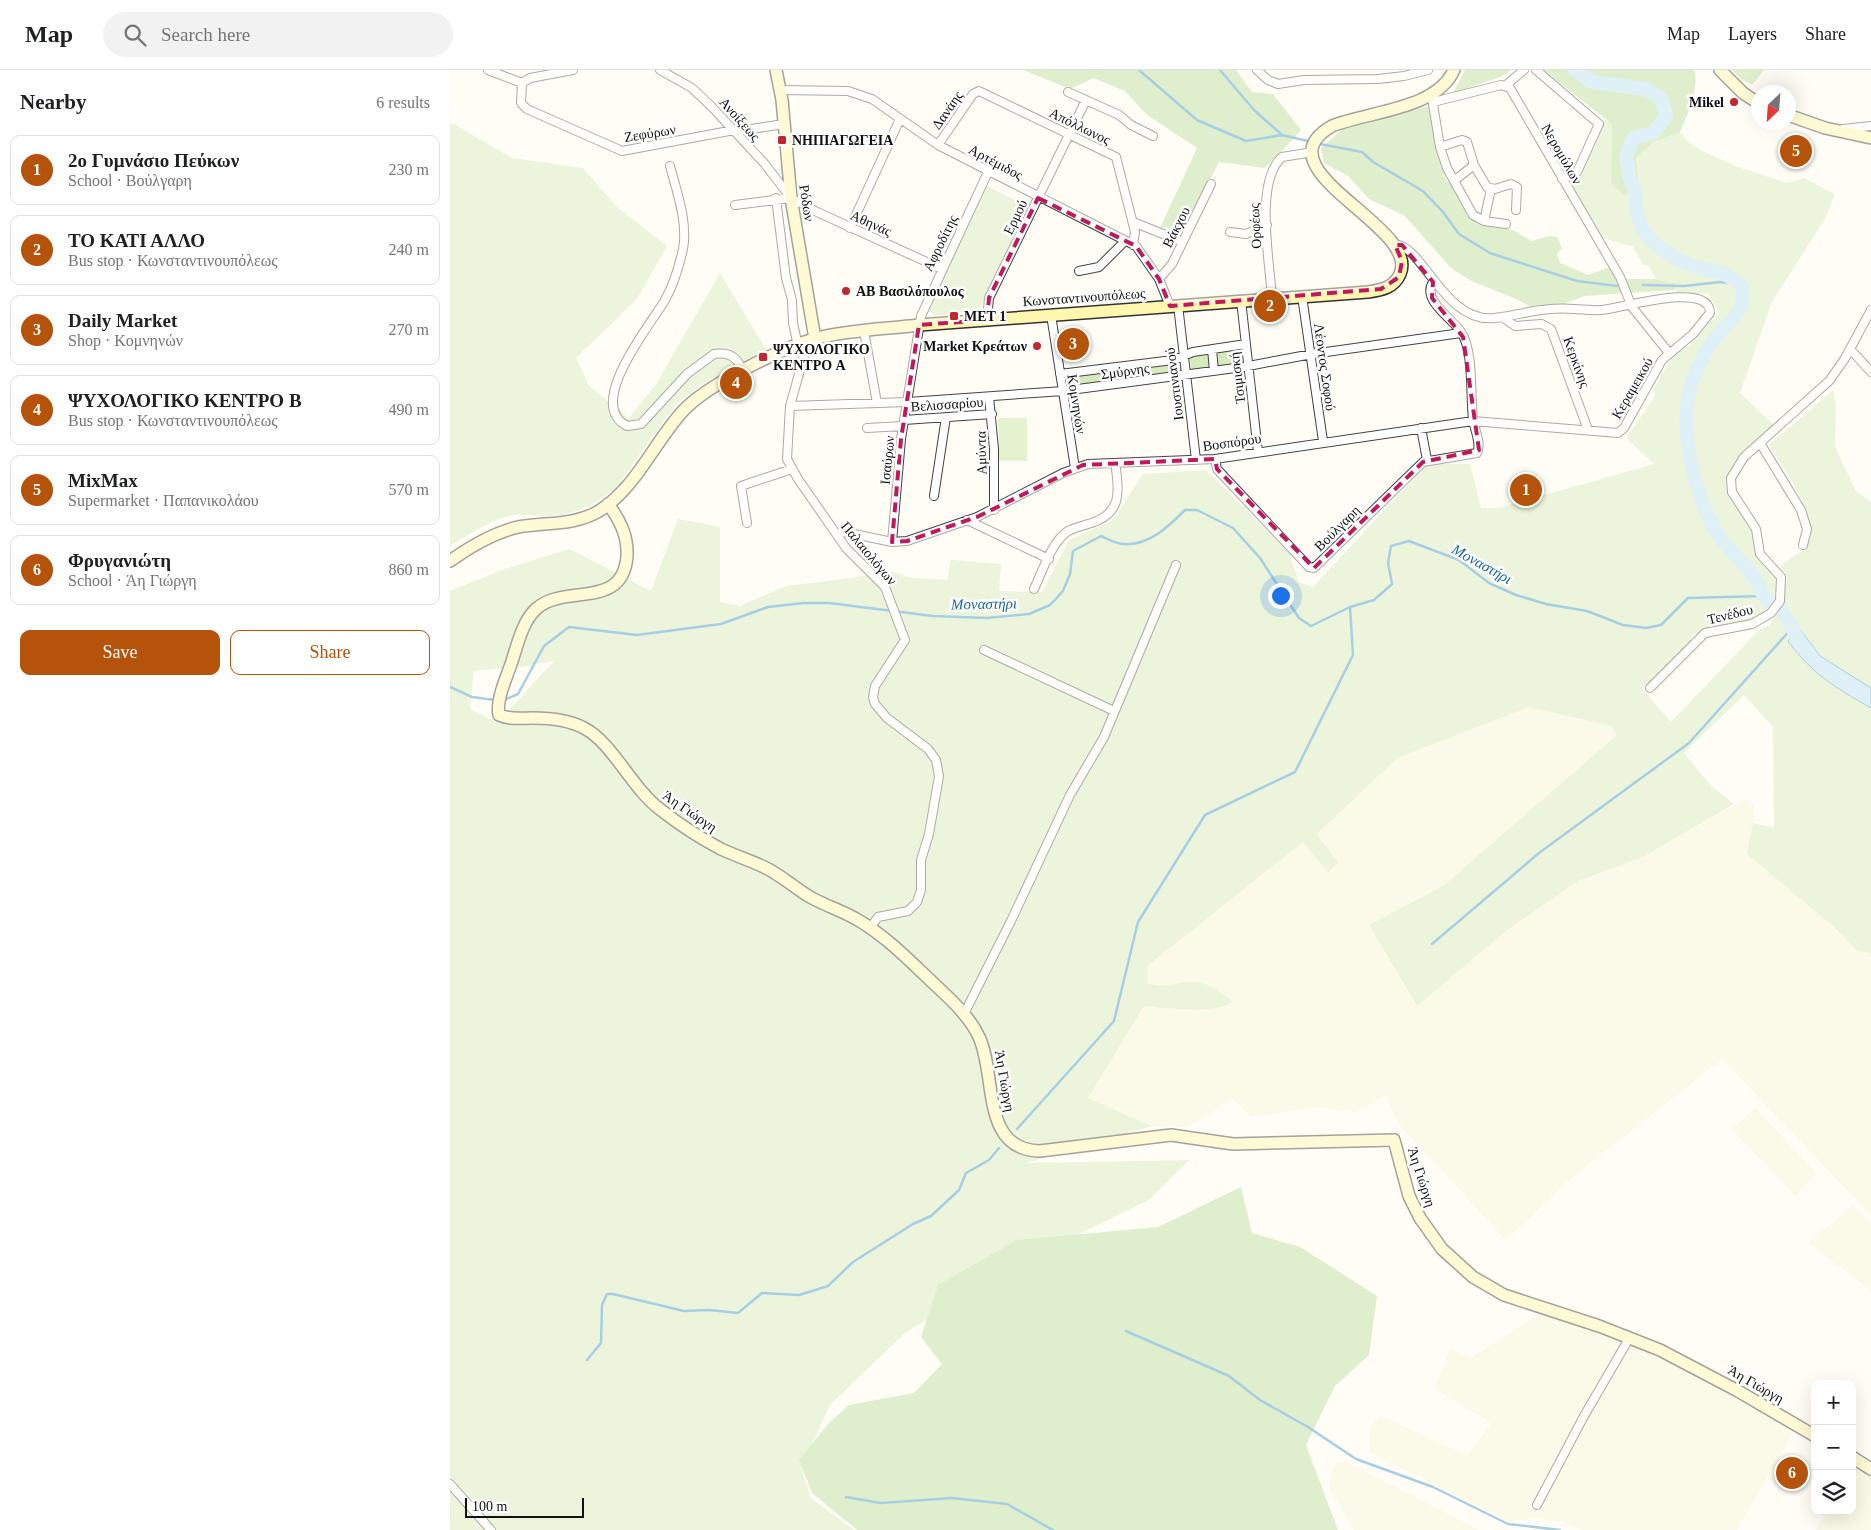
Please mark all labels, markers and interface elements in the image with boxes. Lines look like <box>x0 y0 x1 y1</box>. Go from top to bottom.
search box <box>103 12 453 57</box>
text: Map <box>25 21 73 47</box>
icon: search <box>121 21 149 49</box>
text: Search here <box>161 24 250 45</box>
text: Map <box>1667 24 1700 44</box>
text: Layers <box>1728 24 1777 44</box>
text: Share <box>1805 24 1846 44</box>
north arrow <box>1751 85 1796 130</box>
street label: Δανάης <box>929 88 966 132</box>
text: Nearby <box>20 90 87 114</box>
text: 6 results <box>376 94 430 111</box>
street label: Ανοίξεως <box>716 95 763 144</box>
place label: Mikel <box>1689 95 1724 110</box>
marker: Mikel <box>1728 96 1740 108</box>
street label: Απόλλωνος <box>1047 105 1113 148</box>
street label: Ζεφύρων <box>623 122 677 145</box>
street label: Νερομύλων <box>1538 122 1585 187</box>
pin: 5 <box>1780 132 1812 170</box>
place label: ΝΗΠΙΑΓΩΓΕΙΑ <box>792 133 894 148</box>
marker: ΝΗΠΙΑΓΩΓΕΙΑ <box>776 134 788 146</box>
street label: Αρτέμιδος <box>966 142 1026 183</box>
text: 2ο Γυμνάσιο Πεύκων <box>68 150 239 171</box>
text: 1 <box>33 161 41 178</box>
text: 230 m <box>389 161 429 178</box>
text: School · Βούλγαρη <box>68 172 192 189</box>
street label: Ρόδων <box>796 184 817 222</box>
street label: Ερμού <box>1001 197 1030 237</box>
street label: Ορφέως <box>1247 202 1264 249</box>
street label: Βάκχου <box>1160 204 1193 250</box>
street label: Αθηνάς <box>848 208 894 239</box>
street label: Αφροδίτης <box>920 212 961 274</box>
text: ΤΟ ΚΑΤΙ ΑΛΛΟ <box>68 230 205 251</box>
text: 2 <box>33 241 41 258</box>
text: 240 m <box>389 241 429 258</box>
text: Bus stop · Κωνσταντινουπόλεως <box>68 252 278 269</box>
place label: ΑΒ Βασιλόπουλος <box>856 284 965 299</box>
marker: ΑΒ Βασιλόπουλος <box>840 285 852 297</box>
street label: Κωνσταντινουπόλεως <box>1022 286 1146 309</box>
pin: 2 <box>1254 287 1286 325</box>
place label: ΜΕΤ 1 <box>964 309 1006 324</box>
text: Daily Market <box>68 310 177 331</box>
marker: ΜΕΤ 1 <box>948 310 960 322</box>
text: 3 <box>33 321 41 338</box>
text: 270 m <box>389 321 429 338</box>
street label: Λέοντος Σοφού <box>1311 322 1338 412</box>
pin: 3 <box>1057 325 1089 363</box>
text: Shop · Κομνηνών <box>68 332 183 349</box>
street label: Κερκίνης <box>1560 335 1593 390</box>
place label: Market Κρεάτων <box>923 339 1028 354</box>
marker: Market Κρεάτων <box>1031 340 1043 352</box>
place label: ΨΥΧΟΛΟΓΙΚΟ ΚΕΝΤΡΟ A <box>773 342 870 373</box>
street label: Ιουστινιανού <box>1163 347 1186 421</box>
marker: ΨΥΧΟΛΟΓΙΚΟ ΚΕΝΤΡΟ A <box>757 351 769 363</box>
street label: Τσιμισκή <box>1227 351 1248 405</box>
street label: Κεραμεικού <box>1609 355 1656 422</box>
street label: Σμύρνης <box>1100 361 1151 382</box>
pin: 4 <box>720 364 752 402</box>
street label: Κομνηνών <box>1064 373 1089 435</box>
text: ΨΥΧΟΛΟΓΙΚΟ ΚΕΝΤΡΟ B <box>68 390 302 411</box>
street label: Βελισσαρίου <box>910 394 984 415</box>
text: 4 <box>33 401 41 418</box>
text: 490 m <box>389 401 429 418</box>
text: Bus stop · Κωνσταντινουπόλεως <box>68 412 278 429</box>
street label: Αμύντα <box>974 430 989 475</box>
street label: Βοσπόρου <box>1202 431 1262 454</box>
street label: Ισαύρων <box>877 435 898 485</box>
text: MixMax <box>68 470 138 491</box>
pin: 1 <box>1510 471 1542 509</box>
text: 5 <box>33 481 41 498</box>
text: 570 m <box>389 481 429 498</box>
text: Supermarket · Παπανικολάου <box>68 492 259 509</box>
street label: Βούλγαρη <box>1312 503 1363 554</box>
street label: Παλαιολόγων <box>838 519 899 588</box>
water label: Μοναστήρι <box>1448 540 1515 587</box>
text: Φρυγανιώτη <box>68 550 171 571</box>
text: 6 <box>33 561 41 578</box>
text: 860 m <box>389 561 429 578</box>
text: School · Άη Γιώργη <box>68 572 197 589</box>
your location <box>1268 583 1294 609</box>
water label: Μοναστήρι <box>950 595 1017 613</box>
street label: Τενέδου <box>1706 602 1754 627</box>
button: Save <box>20 630 220 675</box>
button: Share <box>230 630 430 675</box>
street label: Άη Γιώργη <box>660 788 720 835</box>
street label: Άη Γιώργη <box>992 1049 1017 1113</box>
street label: Άη Γιώργη <box>1405 1145 1438 1209</box>
street label: Άη Γιώργη <box>1725 1362 1786 1406</box>
map controls <box>1811 1380 1856 1515</box>
button: + <box>1811 1380 1856 1425</box>
button: − <box>1811 1425 1856 1470</box>
pin: 6 <box>1776 1454 1808 1492</box>
button: layers <box>1811 1470 1856 1515</box>
scale bar <box>465 1495 584 1518</box>
text: 100 m <box>472 1499 507 1514</box>

